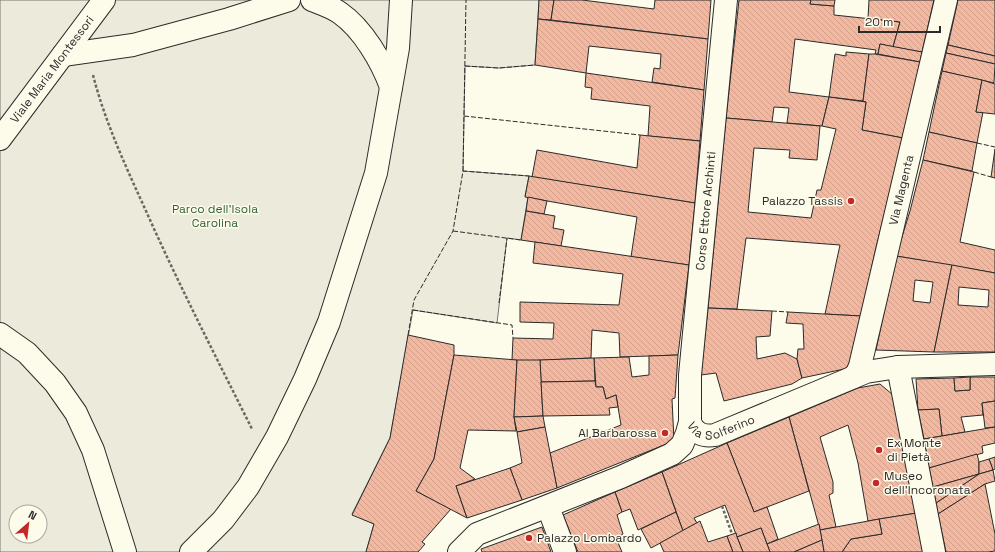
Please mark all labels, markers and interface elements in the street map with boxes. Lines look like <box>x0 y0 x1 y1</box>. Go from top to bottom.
scale bar <box>859 8 940 34</box>
street label: Viale Maria Montessori <box>7 12 98 126</box>
text: 20 m <box>865 14 893 30</box>
street label: Corso Ettore Archinti <box>692 151 719 271</box>
street label: Via Magenta <box>885 153 917 227</box>
place label: Palazzo Tassis <box>762 193 843 209</box>
marker: Palazzo Tassis <box>846 196 856 206</box>
park label: Parco dell'Isola Carolina <box>172 201 258 231</box>
street label: Via Solferino <box>683 411 757 444</box>
place label: Al Barbarossa <box>578 425 657 441</box>
marker: Al Barbarossa <box>660 428 670 438</box>
place label: Ex Monte di Pietà <box>887 435 941 465</box>
marker: Ex Monte di Pietà <box>874 445 884 455</box>
place label: Museo dell'Incoronata <box>884 468 971 498</box>
marker: Museo dell'Incoronata <box>871 478 881 488</box>
north arrow <box>8 504 48 544</box>
text: N <box>26 507 39 523</box>
place label: Palazzo Lombardo <box>537 530 642 546</box>
marker: Palazzo Lombardo <box>524 533 534 543</box>

